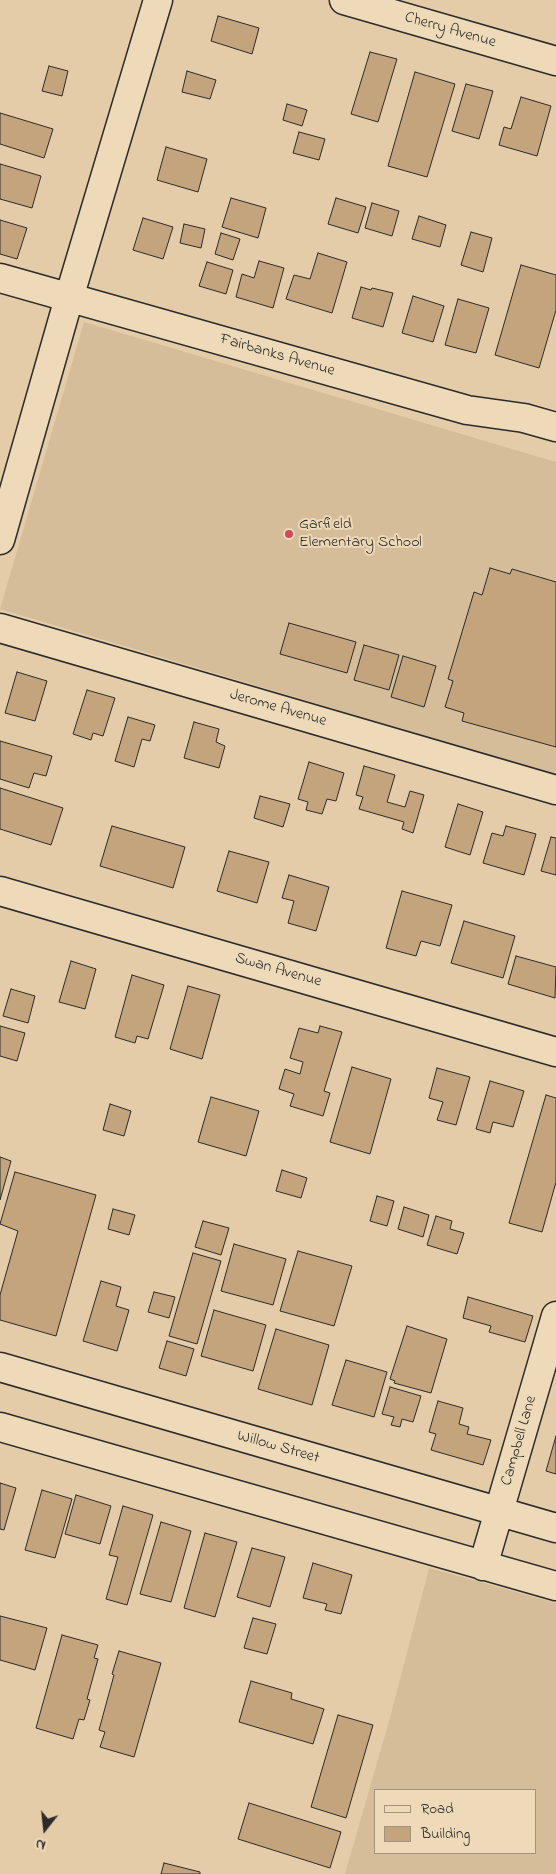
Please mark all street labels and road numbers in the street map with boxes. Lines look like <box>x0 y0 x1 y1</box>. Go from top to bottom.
street label: Cherry Avenue <box>402 9 498 53</box>
street label: Fairbanks Avenue <box>217 330 337 382</box>
street label: Jerome Avenue <box>227 686 329 732</box>
street label: Swan Avenue <box>233 949 323 993</box>
street label: Campbell Lane <box>498 1394 542 1488</box>
street label: Willow Street <box>235 1427 321 1469</box>

